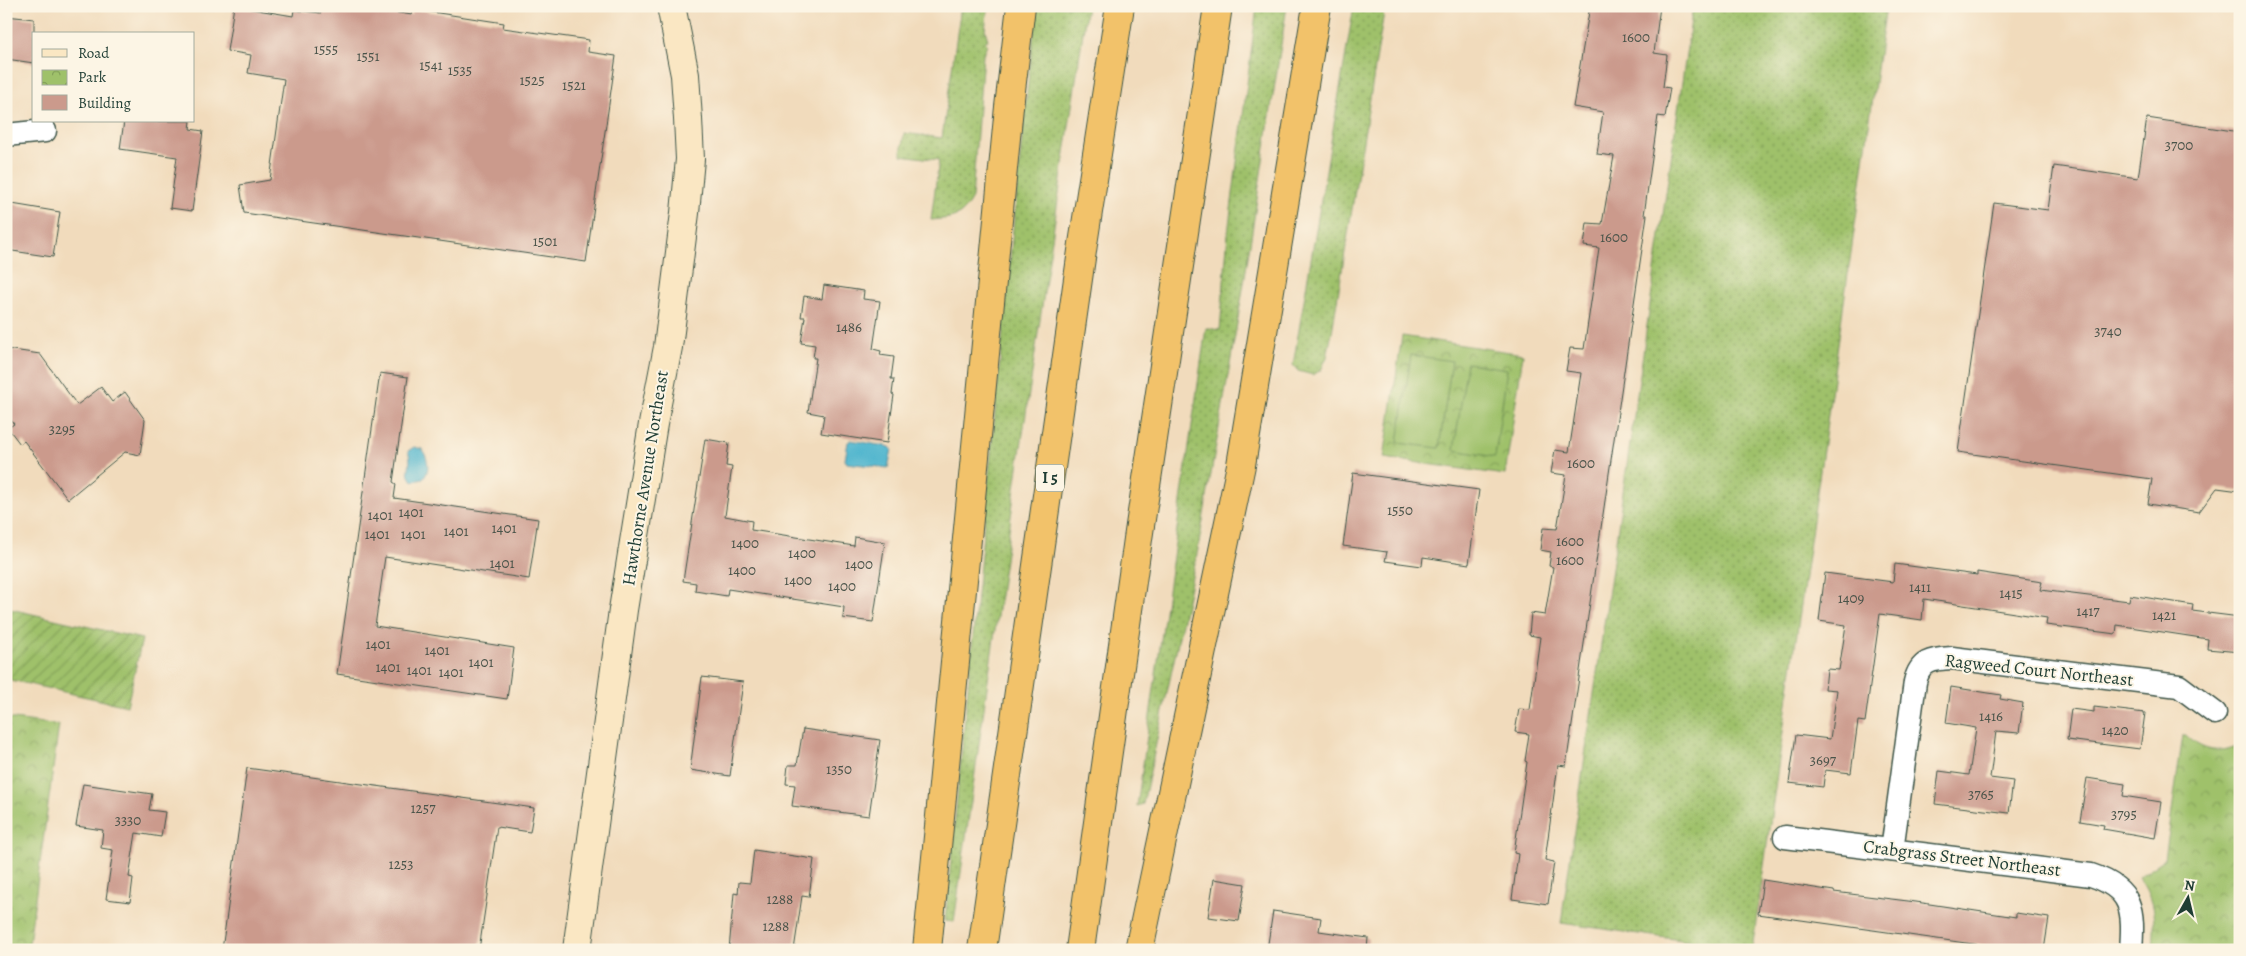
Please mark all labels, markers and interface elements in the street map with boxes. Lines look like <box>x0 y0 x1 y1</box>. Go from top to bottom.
house number: 1600 <box>1622 27 1650 47</box>
legend <box>32 32 195 122</box>
house number: 1555 <box>314 39 338 59</box>
text: Road <box>78 43 110 63</box>
house number: 1551 <box>356 46 380 66</box>
house number: 1541 <box>419 55 443 75</box>
house number: 1535 <box>448 60 472 80</box>
text: Park <box>78 67 107 87</box>
house number: 1525 <box>519 70 545 90</box>
house number: 1521 <box>562 75 586 95</box>
text: Building <box>78 93 131 113</box>
house number: 3700 <box>2165 135 2193 155</box>
house number: 1600 <box>1600 227 1628 247</box>
house number: 1501 <box>533 231 557 251</box>
house number: 1486 <box>836 317 862 337</box>
house number: 3740 <box>2094 321 2122 341</box>
street label: Hawthorne Avenue Northeast <box>616 369 674 587</box>
house number: 3295 <box>49 419 75 439</box>
house number: 1600 <box>1567 453 1595 473</box>
road number: I 5 <box>1036 464 1064 492</box>
house number: 1550 <box>1387 500 1413 520</box>
house number: 1401 <box>398 502 424 522</box>
house number: 1401 <box>367 505 393 525</box>
house number: 1401 <box>491 518 517 538</box>
house number: 1401 <box>443 521 469 541</box>
house number: 1401 <box>364 524 390 544</box>
house number: 1401 <box>400 524 426 544</box>
house number: 1600 <box>1556 531 1584 551</box>
house number: 1400 <box>731 533 759 553</box>
house number: 1400 <box>788 543 816 563</box>
house number: 1600 <box>1556 550 1584 570</box>
house number: 1401 <box>489 553 515 573</box>
house number: 1400 <box>845 554 873 574</box>
house number: 1400 <box>728 560 756 580</box>
house number: 1400 <box>784 570 812 590</box>
house number: 1400 <box>828 576 856 596</box>
house number: 1411 <box>1909 577 1931 597</box>
house number: 1415 <box>1999 583 2023 603</box>
house number: 1409 <box>1838 588 1865 608</box>
house number: 1417 <box>2076 601 2100 621</box>
house number: 1421 <box>2152 605 2176 625</box>
house number: 1401 <box>365 634 391 654</box>
house number: 1401 <box>424 640 450 660</box>
street label: Ragweed Court Northeast <box>1944 648 2135 692</box>
house number: 1401 <box>468 652 494 672</box>
house number: 1401 <box>375 657 401 677</box>
house number: 1401 <box>406 660 432 680</box>
house number: 1401 <box>438 662 464 682</box>
house number: 1416 <box>1979 706 2003 726</box>
house number: 1420 <box>2101 720 2129 740</box>
house number: 3697 <box>1810 750 1837 770</box>
house number: 1350 <box>826 759 852 779</box>
house number: 3765 <box>1968 784 1994 804</box>
house number: 1257 <box>410 798 436 818</box>
house number: 3795 <box>2111 804 2137 824</box>
house number: 3330 <box>115 810 141 830</box>
street label: Crabgrass Street Northeast <box>1862 834 2062 882</box>
house number: 1253 <box>389 854 413 874</box>
north arrow <box>2164 874 2214 924</box>
text: N <box>2183 876 2196 896</box>
house number: 1288 <box>767 889 793 909</box>
house number: 1288 <box>763 916 789 936</box>

